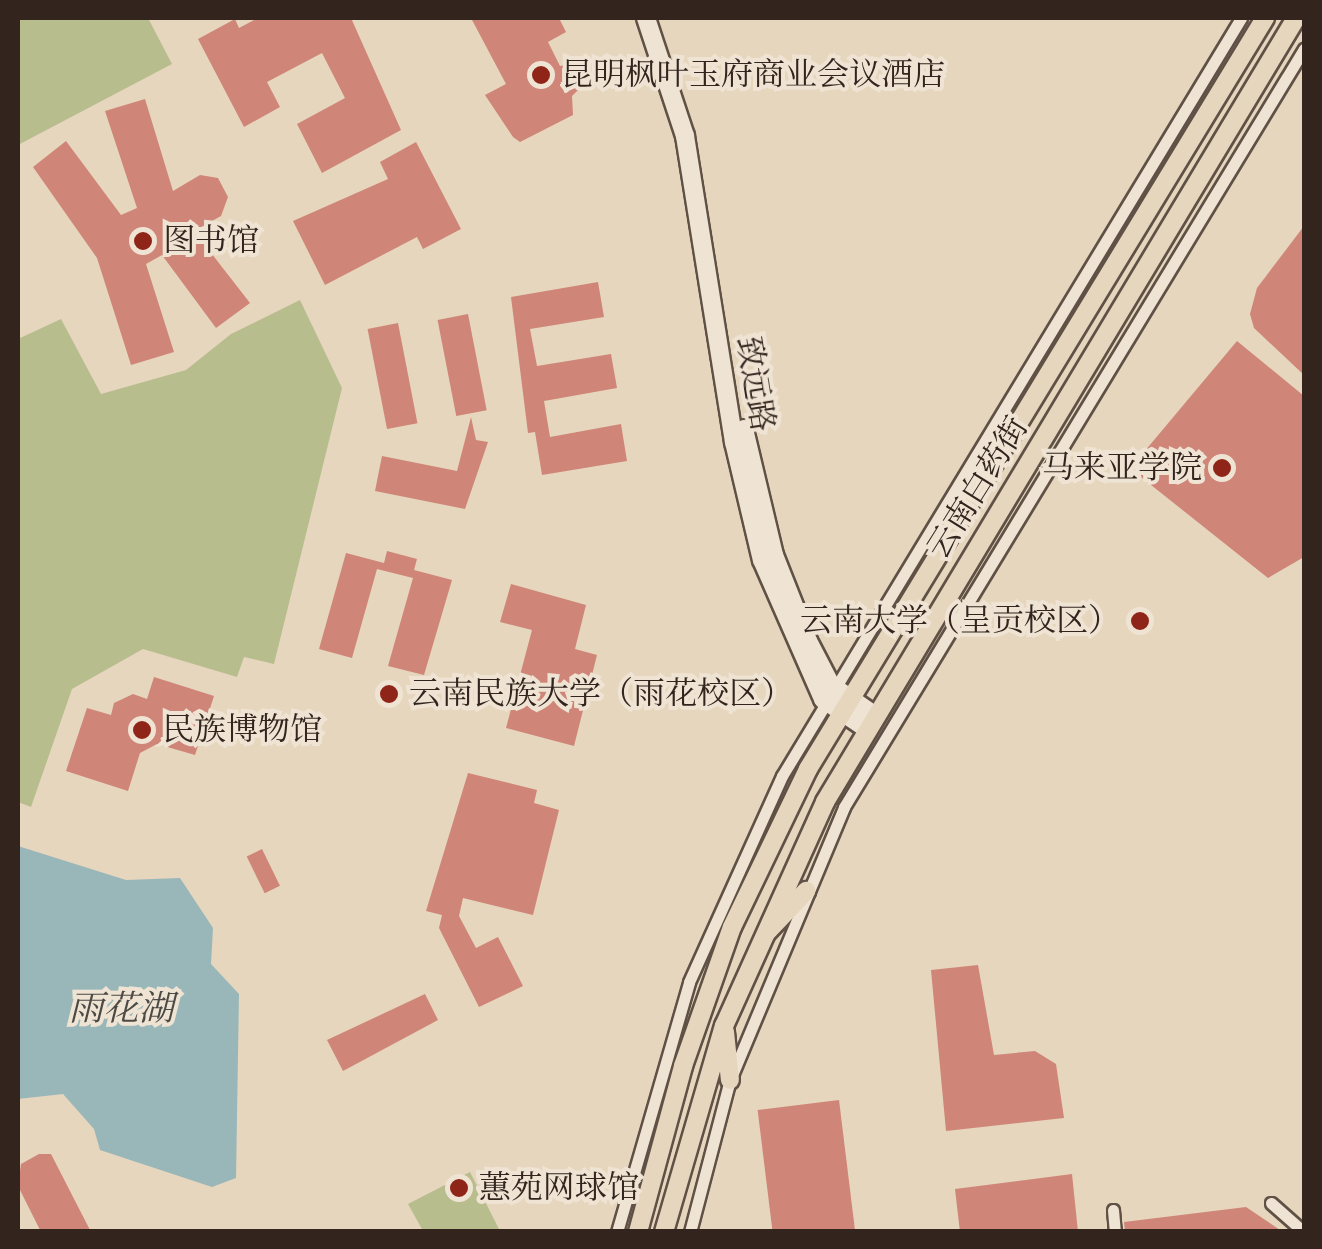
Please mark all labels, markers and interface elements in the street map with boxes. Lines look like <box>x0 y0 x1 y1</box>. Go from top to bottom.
place label: 昆明枫叶玉府商业会议酒店 <box>561 56 945 94</box>
marker: 昆明枫叶玉府商业会议酒店 <box>530 64 552 86</box>
place label: 图书馆 <box>163 222 259 260</box>
marker: 图书馆 <box>132 230 154 252</box>
street label: 致远路 <box>729 334 781 434</box>
street label: 云南白药街 <box>919 410 1037 566</box>
place label: 马来亚学院 <box>1042 449 1202 487</box>
marker: 马来亚学院 <box>1211 457 1233 479</box>
place label: 云南大学（呈贡校区） <box>800 602 1120 640</box>
marker: 云南大学（呈贡校区） <box>1129 610 1151 632</box>
place label: 云南民族大学（雨花校区） <box>409 675 793 713</box>
marker: 云南民族大学（雨花校区） <box>378 683 400 705</box>
place label: 民族博物馆 <box>162 711 322 749</box>
marker: 民族博物馆 <box>131 719 153 741</box>
water label: 雨花湖 <box>69 989 173 1031</box>
place label: 蕙苑网球馆 <box>479 1169 639 1207</box>
marker: 蕙苑网球馆 <box>448 1177 470 1199</box>

